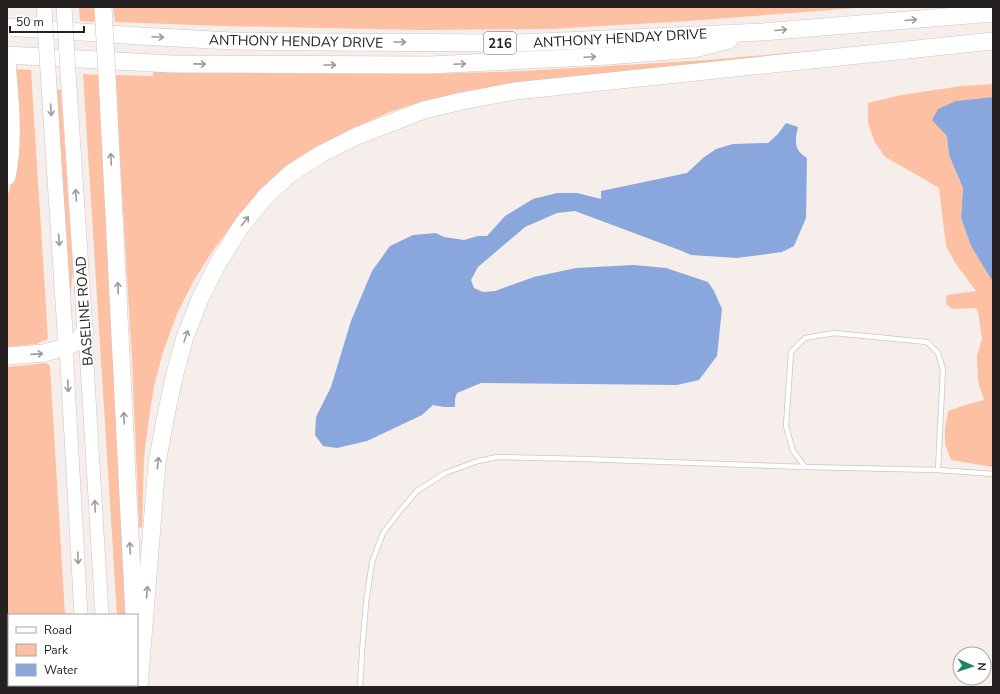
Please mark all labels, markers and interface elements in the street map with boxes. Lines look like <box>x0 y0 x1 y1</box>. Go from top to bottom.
scale bar <box>10 8 84 34</box>
text: 50 m <box>16 14 44 30</box>
one-way arrow <box>904 16 917 23</box>
street label: ANTHONY HENDAY DRIVE <box>532 24 708 53</box>
one-way arrow <box>774 26 787 34</box>
street label: ANTHONY HENDAY DRIVE <box>209 30 383 53</box>
road number: 216 <box>484 32 516 54</box>
one-way arrow <box>151 33 164 41</box>
one-way arrow <box>393 38 406 46</box>
one-way arrow <box>583 54 596 61</box>
one-way arrow <box>193 60 206 68</box>
one-way arrow <box>453 60 466 68</box>
one-way arrow <box>323 61 336 69</box>
one-way arrow <box>47 103 54 116</box>
one-way arrow <box>108 153 115 166</box>
one-way arrow <box>72 189 80 202</box>
one-way arrow <box>241 216 250 227</box>
one-way arrow <box>55 233 62 246</box>
street label: BASELINE ROAD <box>71 255 98 367</box>
one-way arrow <box>114 282 121 295</box>
one-way arrow <box>182 331 190 343</box>
one-way arrow <box>30 350 43 357</box>
one-way arrow <box>64 379 71 392</box>
one-way arrow <box>120 412 128 425</box>
one-way arrow <box>154 457 161 470</box>
one-way arrow <box>92 500 99 513</box>
one-way arrow <box>127 542 134 555</box>
one-way arrow <box>74 551 81 564</box>
one-way arrow <box>143 586 150 599</box>
legend <box>8 614 138 686</box>
text: Road <box>44 622 72 638</box>
text: Park <box>44 642 69 658</box>
north arrow <box>952 646 992 686</box>
text: Water <box>44 662 78 678</box>
text: N <box>974 662 989 671</box>

